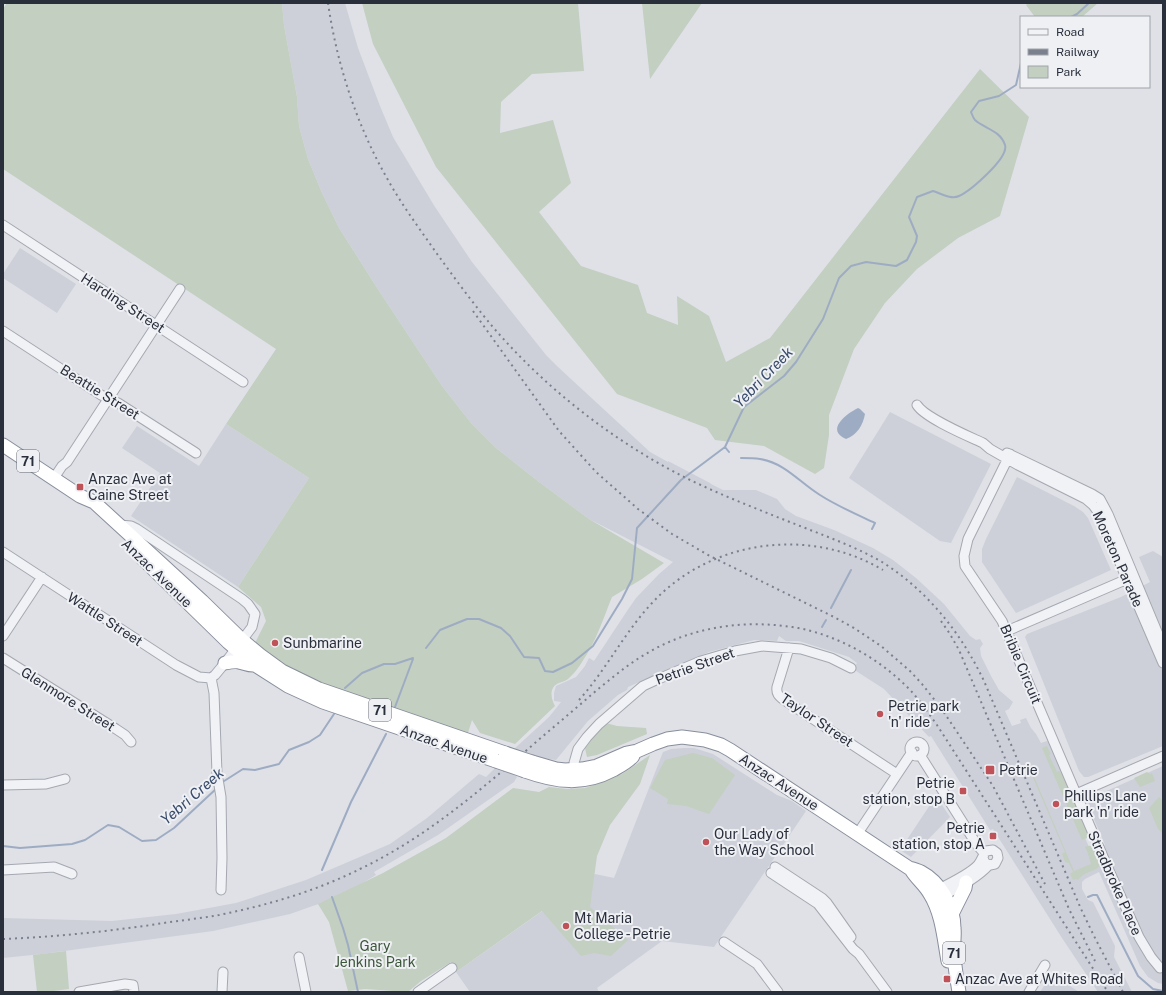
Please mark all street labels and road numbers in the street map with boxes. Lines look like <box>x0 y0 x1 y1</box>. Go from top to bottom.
street label: Harding Street <box>78 270 168 336</box>
street label: Beattie Street <box>57 361 143 423</box>
road number: 71 <box>17 450 39 472</box>
street label: Moreton Parade <box>1090 508 1146 610</box>
street label: Anzac Avenue <box>119 535 196 611</box>
street label: Wattle Street <box>64 589 146 649</box>
street label: Bribie Circuit <box>997 622 1045 706</box>
street label: Petrie Street <box>653 644 737 688</box>
street label: Glenmore Street <box>18 664 118 734</box>
street label: Taylor Street <box>778 690 856 750</box>
road number: 71 <box>369 699 391 721</box>
street label: Anzac Avenue <box>398 722 490 766</box>
street label: Anzac Avenue <box>736 750 822 814</box>
street label: Stradbroke Place <box>1085 828 1145 938</box>
road number: 71 <box>943 942 965 964</box>

